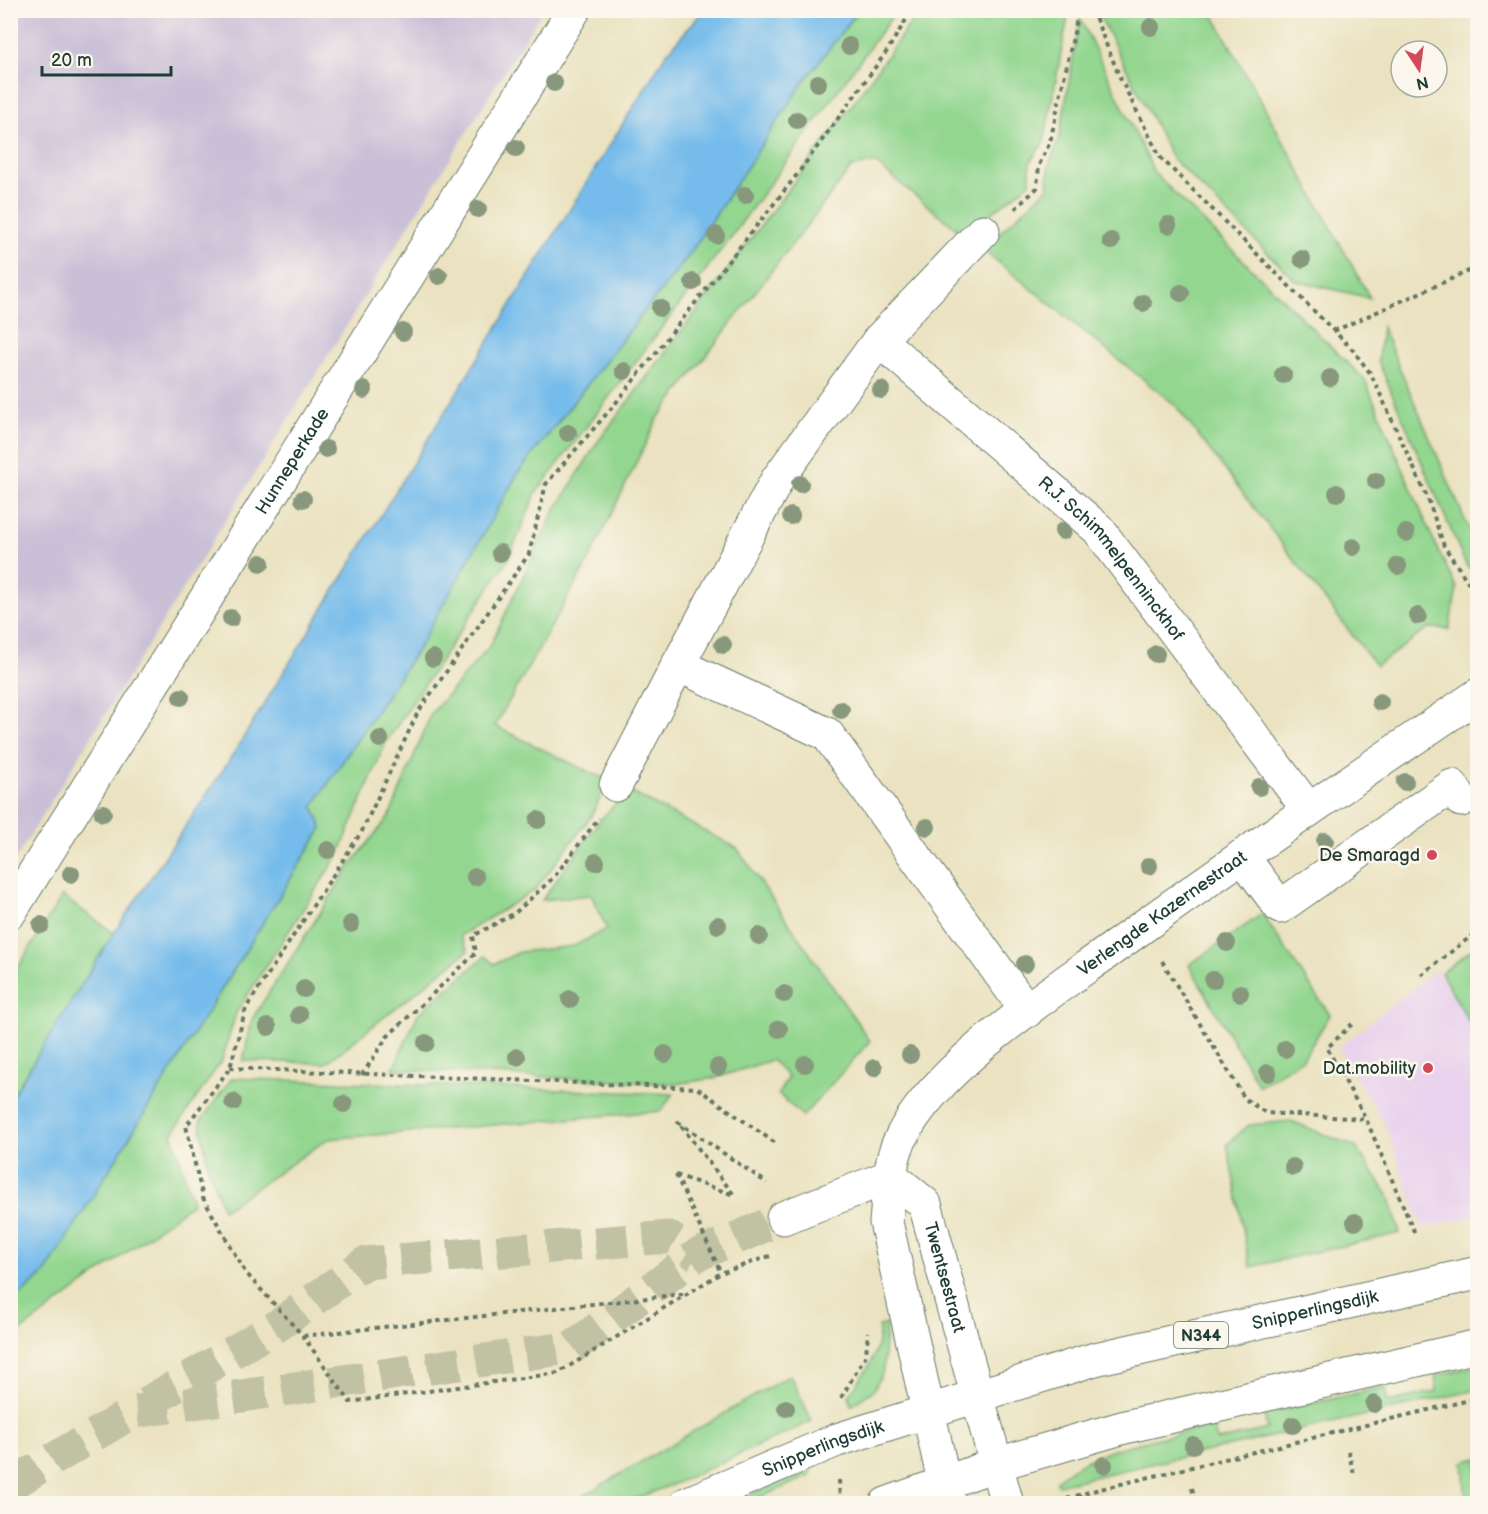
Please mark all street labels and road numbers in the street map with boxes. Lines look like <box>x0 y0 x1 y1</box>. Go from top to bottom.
street label: Hunneperkade <box>251 404 334 518</box>
street label: R.J. Schimmelpenninckhof <box>1034 472 1188 646</box>
street label: Verlengde Kazernestraat <box>1074 846 1251 981</box>
street label: Twentsestraat <box>919 1220 970 1335</box>
street label: Snipperlingsdijk <box>1250 1286 1380 1334</box>
road number: N344 <box>1174 1322 1228 1348</box>
street label: Snipperlingsdijk <box>759 1416 887 1481</box>

